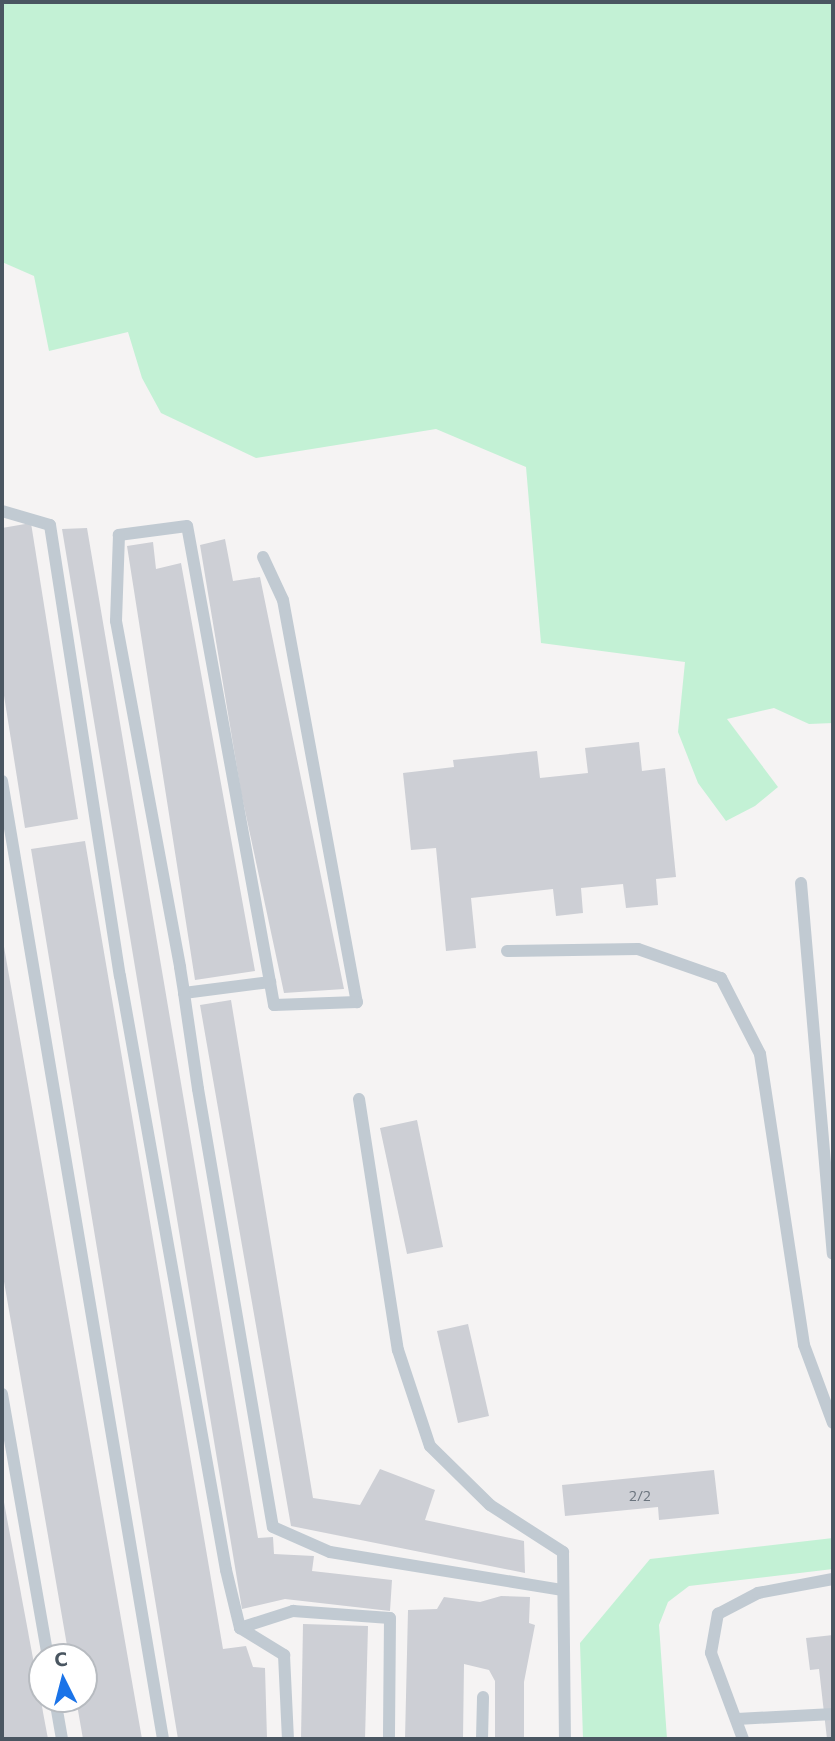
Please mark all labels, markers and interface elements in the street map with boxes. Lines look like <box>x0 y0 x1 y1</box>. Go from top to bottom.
house number: 2/2 <box>629 1488 651 1504</box>
north arrow <box>28 1643 98 1713</box>
text: С <box>53 1646 69 1671</box>

